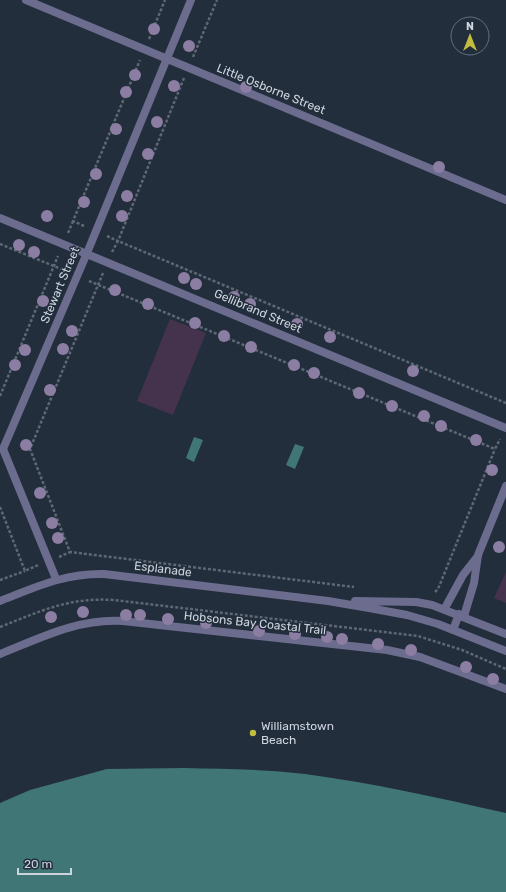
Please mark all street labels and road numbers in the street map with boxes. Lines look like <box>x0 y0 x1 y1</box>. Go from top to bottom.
street label: Little Osborne Street <box>215 61 328 117</box>
street label: Stewart Street <box>38 244 83 325</box>
street label: Gellibrand Street <box>212 286 304 336</box>
street label: Esplanade <box>133 559 193 580</box>
street label: Hobsons Bay Coastal Trail <box>183 609 327 637</box>

